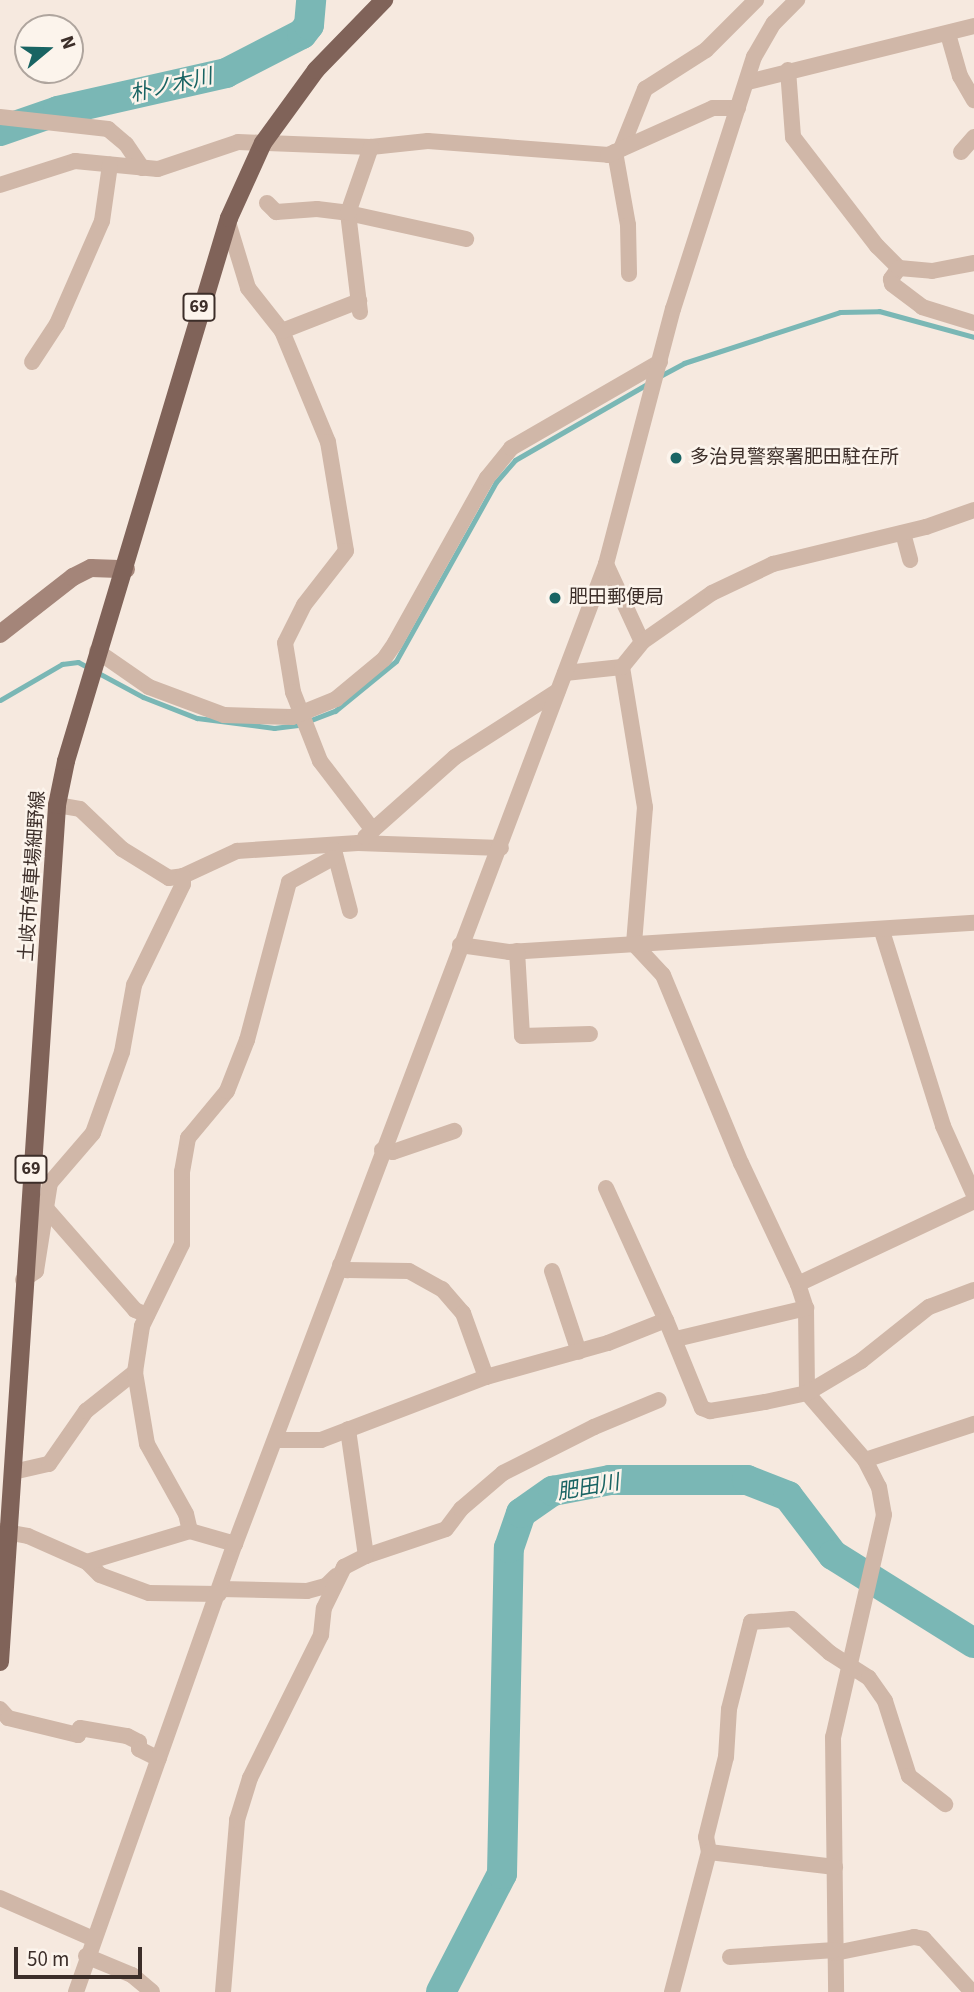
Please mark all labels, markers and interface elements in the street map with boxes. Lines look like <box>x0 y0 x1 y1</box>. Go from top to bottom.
north arrow <box>14 14 84 84</box>
text: N <box>53 32 82 53</box>
water label: 朴ノ木川 <box>127 63 215 107</box>
road number: 69 <box>182 292 216 321</box>
place label: 多治見警察署肥田駐在所 <box>690 447 899 469</box>
marker: 多治見警察署肥田駐在所 <box>668 450 684 466</box>
place label: 肥田郵便局 <box>569 587 664 609</box>
marker: 肥田郵便局 <box>547 590 563 606</box>
street label: 土岐市停車場細野線 <box>16 790 50 962</box>
road number: 69 <box>14 1154 48 1184</box>
water label: 肥田川 <box>555 1469 621 1505</box>
scale bar <box>18 1932 145 1976</box>
text: 50 m <box>27 1944 69 1974</box>

